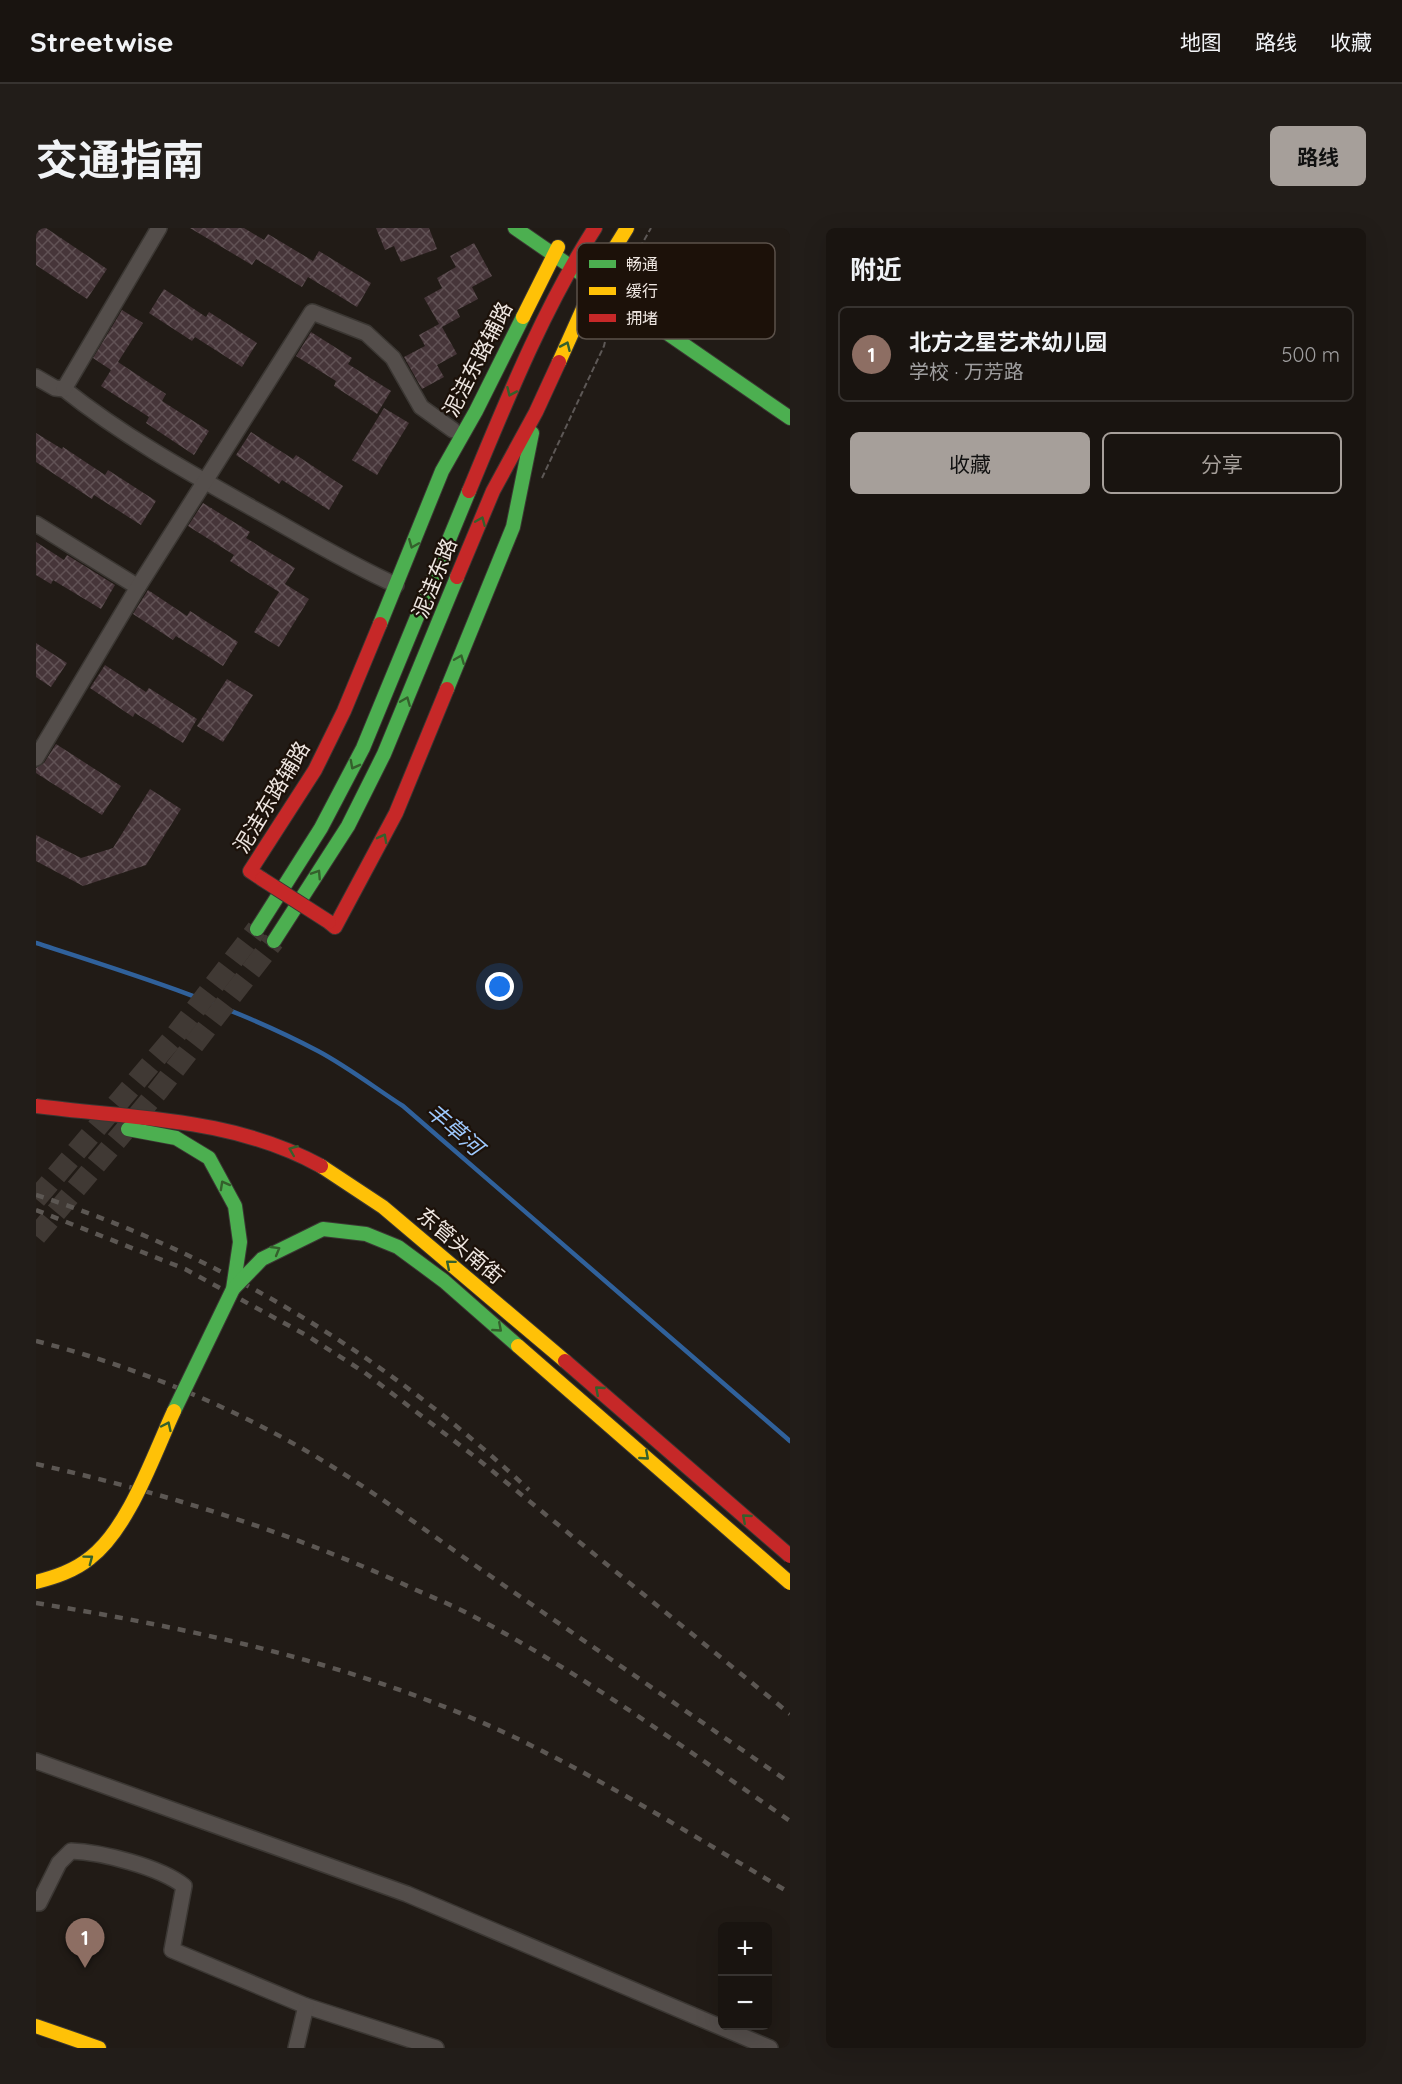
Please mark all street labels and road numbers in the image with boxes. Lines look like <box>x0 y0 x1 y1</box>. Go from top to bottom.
street label: 泥洼东路辅路 <box>437 297 517 421</box>
street label: 泥洼东路 <box>406 534 462 622</box>
street label: 泥洼东路辅路 <box>227 736 315 858</box>
street label: 东管头南街 <box>412 1201 510 1289</box>

